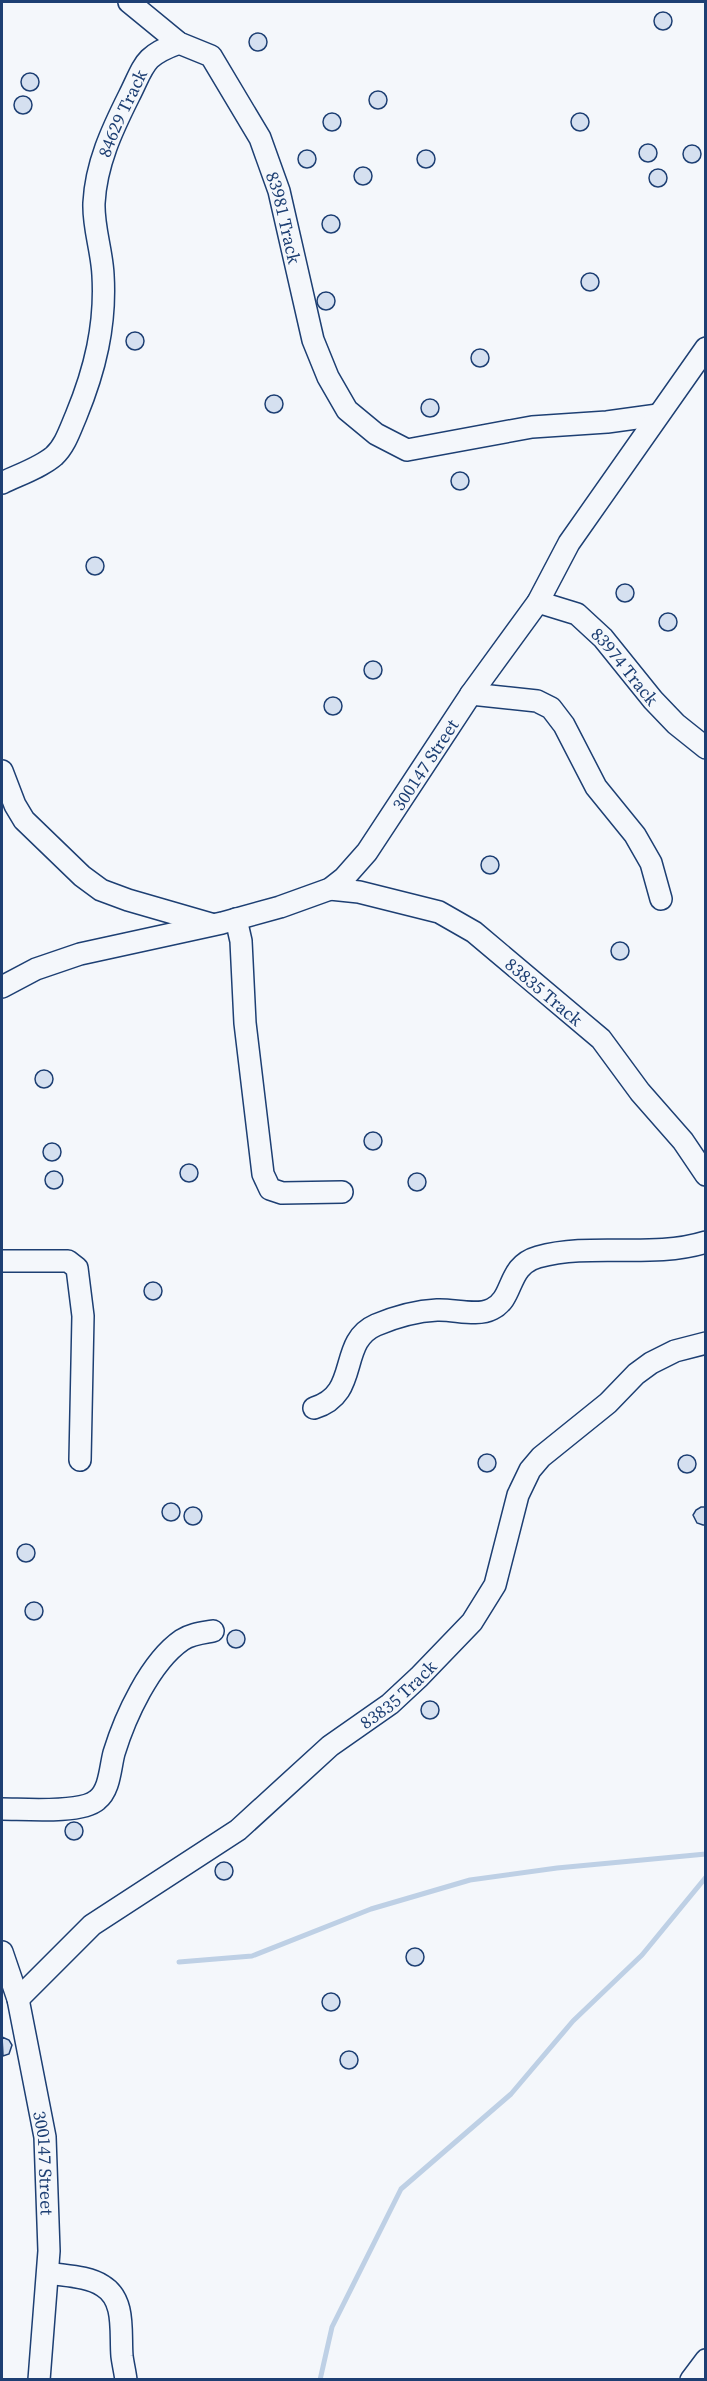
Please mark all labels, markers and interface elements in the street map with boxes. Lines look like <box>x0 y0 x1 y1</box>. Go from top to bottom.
street label: 84629 Track <box>91 65 153 160</box>
street label: 83981 Track <box>260 168 308 266</box>
street label: 83974 Track <box>586 621 665 711</box>
street label: 300147 Street <box>385 714 464 815</box>
street label: 83835 Track <box>500 951 589 1031</box>
street label: 83835 Track <box>354 1654 442 1734</box>
street label: 300147 Street <box>28 2108 60 2216</box>

